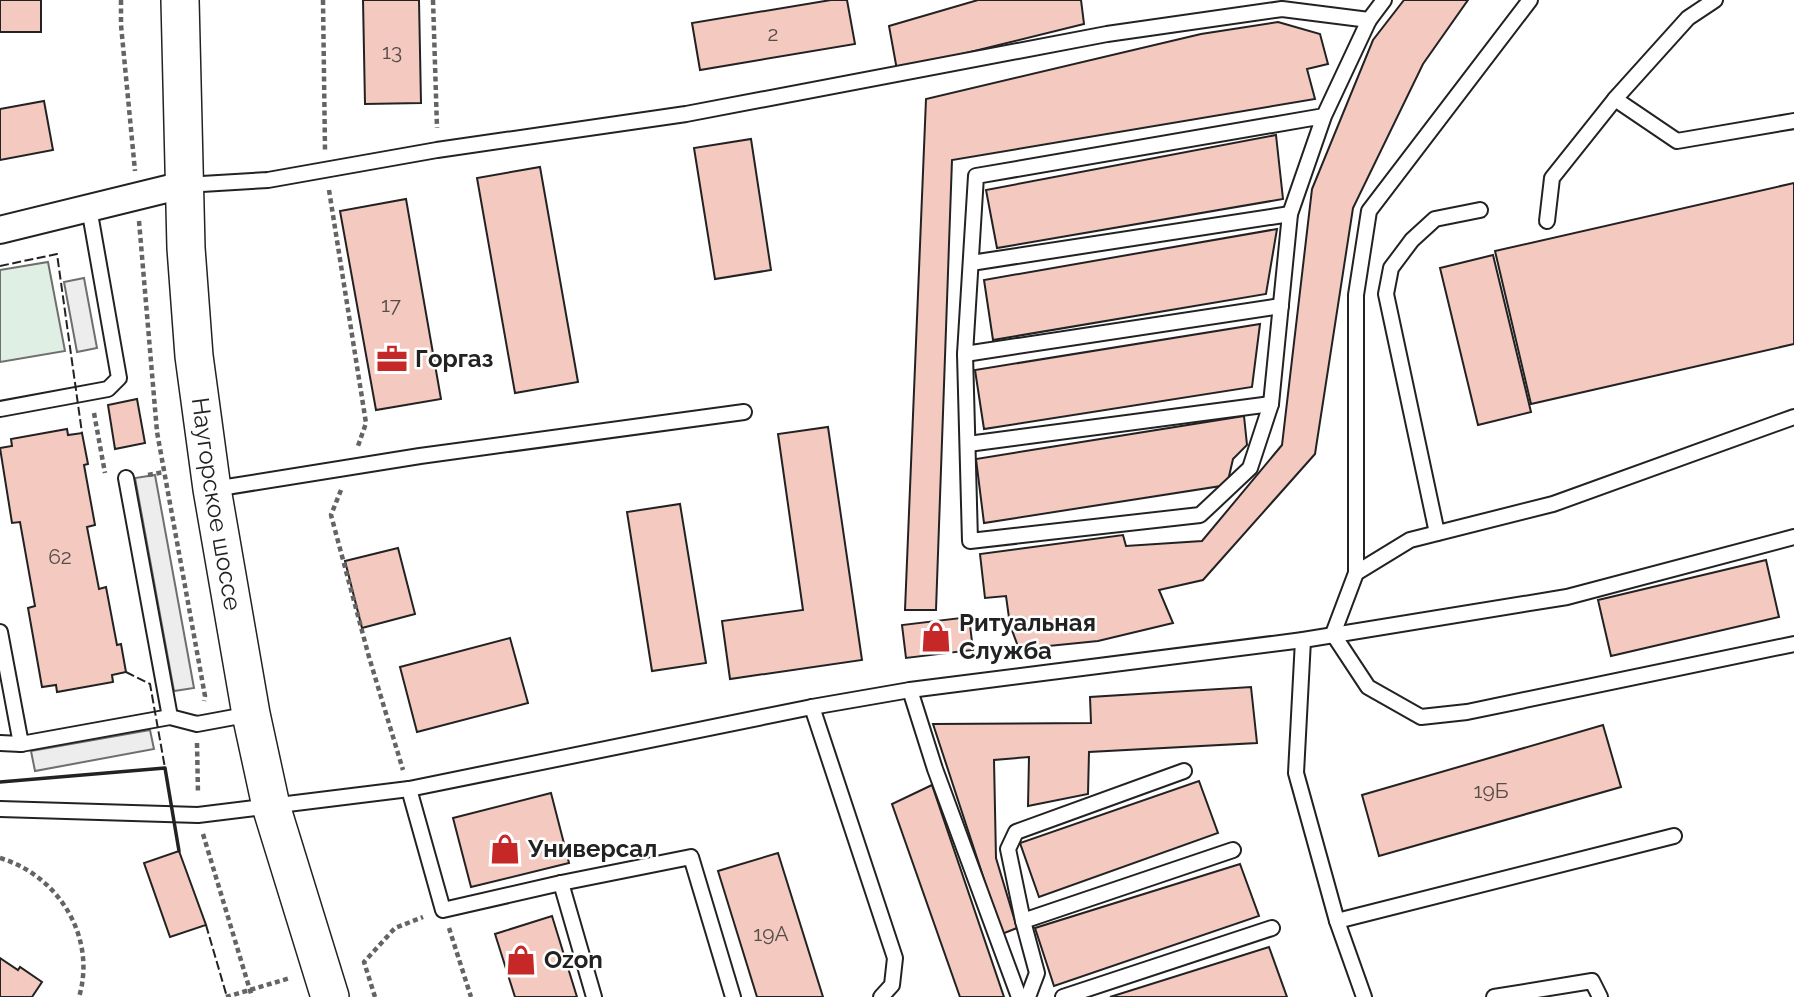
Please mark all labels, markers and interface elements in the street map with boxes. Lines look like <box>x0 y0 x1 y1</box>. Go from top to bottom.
house number: 2 <box>768 21 778 46</box>
house number: 13 <box>382 39 402 64</box>
house number: 17 <box>381 292 402 317</box>
office icon: Горгаз <box>375 342 409 376</box>
place label: Горгаз <box>415 344 494 373</box>
street label: Наугорское шоссе <box>186 396 248 613</box>
house number: 62 <box>48 544 72 569</box>
place label: Ритуальная Служба <box>959 608 1096 665</box>
shop icon: Ритуальная Служба <box>919 620 953 654</box>
house number: 19Б <box>1474 778 1509 803</box>
shop icon: Универсал <box>488 832 522 866</box>
place label: Универсал <box>527 834 657 863</box>
house number: 19А <box>753 921 789 946</box>
shop icon: Ozon <box>504 943 538 977</box>
place label: Ozon <box>544 945 603 974</box>

